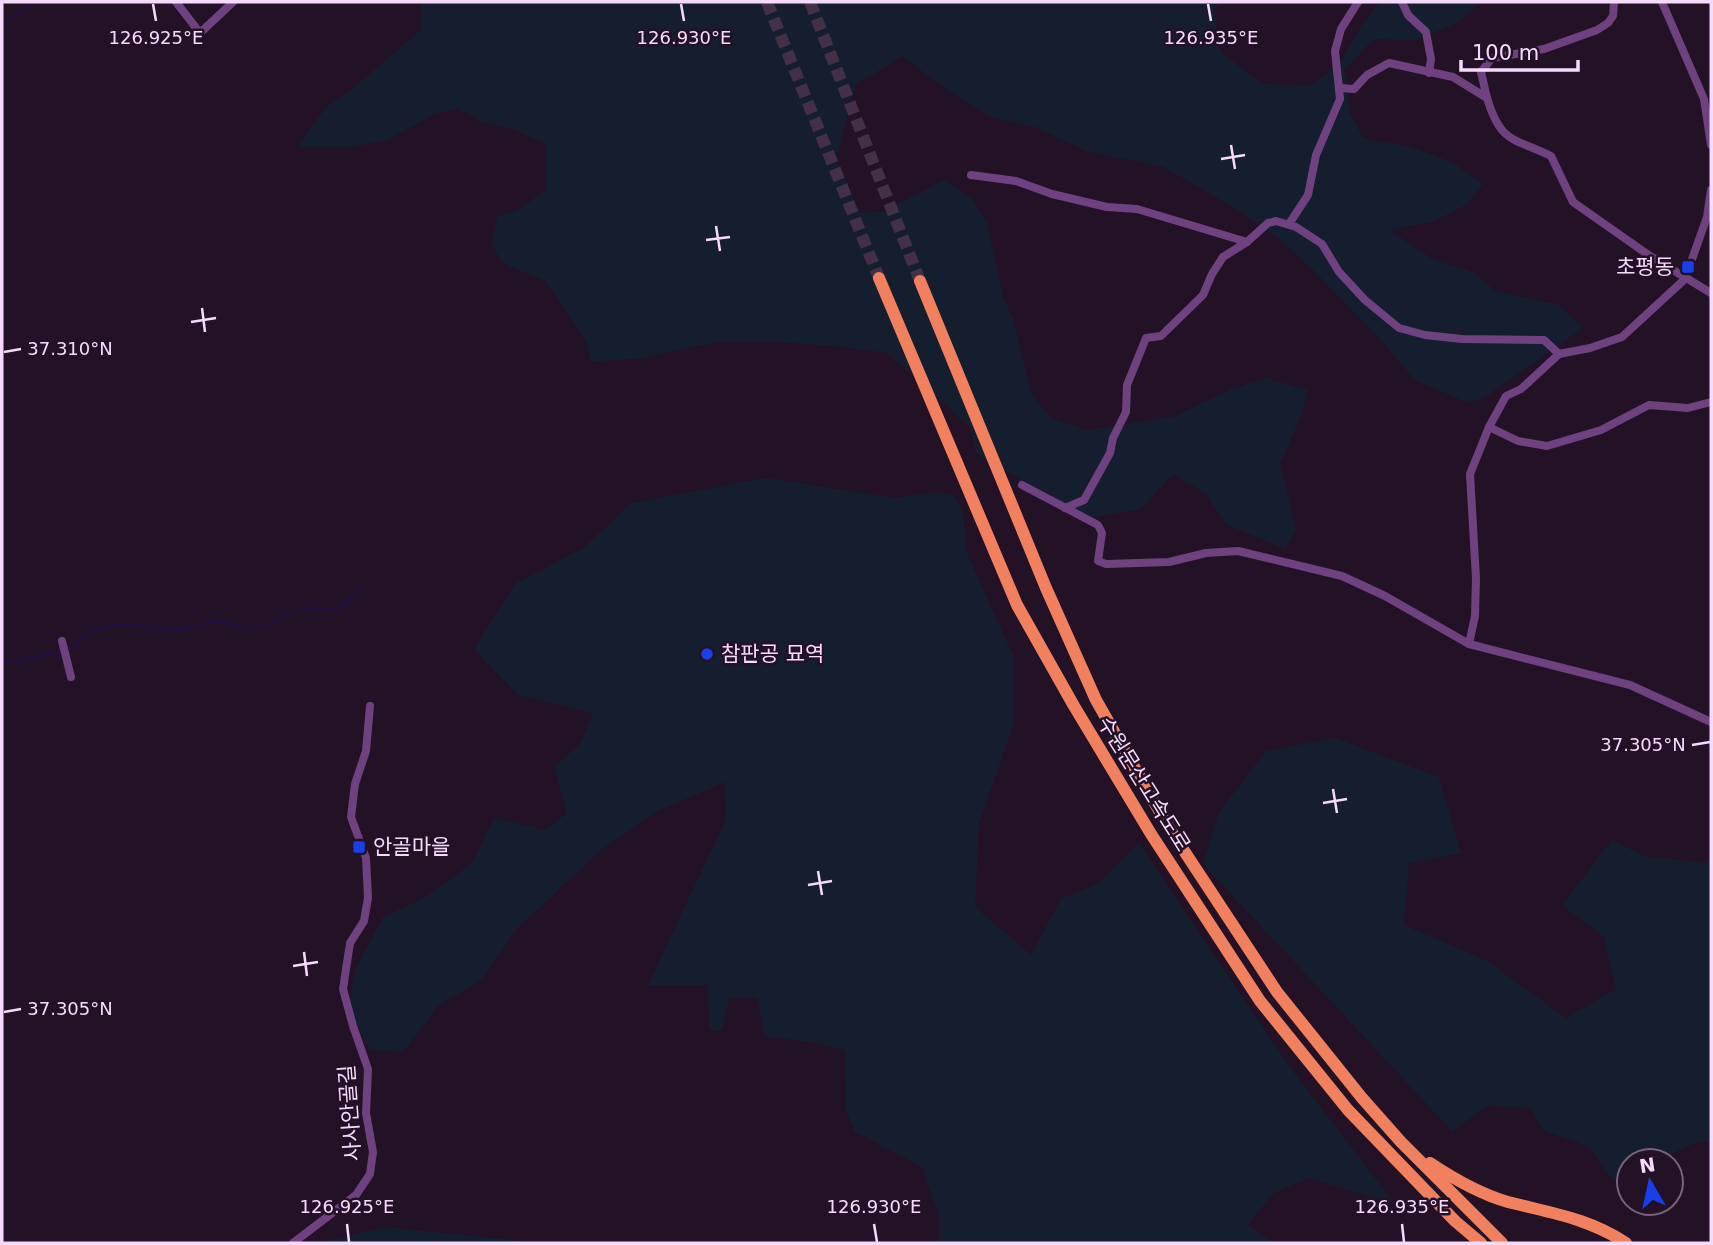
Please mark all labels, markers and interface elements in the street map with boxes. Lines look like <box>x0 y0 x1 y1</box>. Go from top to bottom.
text: 126.925°E <box>109 27 203 48</box>
text: 126.930°E <box>637 27 731 48</box>
text: 126.935°E <box>1164 27 1258 48</box>
scale bar <box>1461 28 1578 72</box>
text: 100 m <box>1472 41 1539 65</box>
place label: 초평동 <box>1616 255 1674 279</box>
marker: 초평동 <box>1680 259 1696 275</box>
text: 37.310°N <box>27 338 113 359</box>
place label: 참판공 묘역 <box>721 642 824 666</box>
marker: 참판공 묘역 <box>699 646 715 662</box>
street label: 수원문산고속도로 <box>1093 712 1195 856</box>
text: 37.305°N <box>1600 734 1686 755</box>
place label: 안골마을 <box>373 835 450 859</box>
marker: 안골마을 <box>351 839 367 855</box>
text: 37.305°N <box>27 998 113 1019</box>
street label: 사사안골길 <box>335 1064 365 1162</box>
north arrow <box>1615 1147 1685 1217</box>
text: N <box>1638 1153 1657 1177</box>
text: 126.925°E <box>300 1196 394 1217</box>
text: 126.930°E <box>827 1196 921 1217</box>
text: 126.935°E <box>1355 1196 1449 1217</box>

